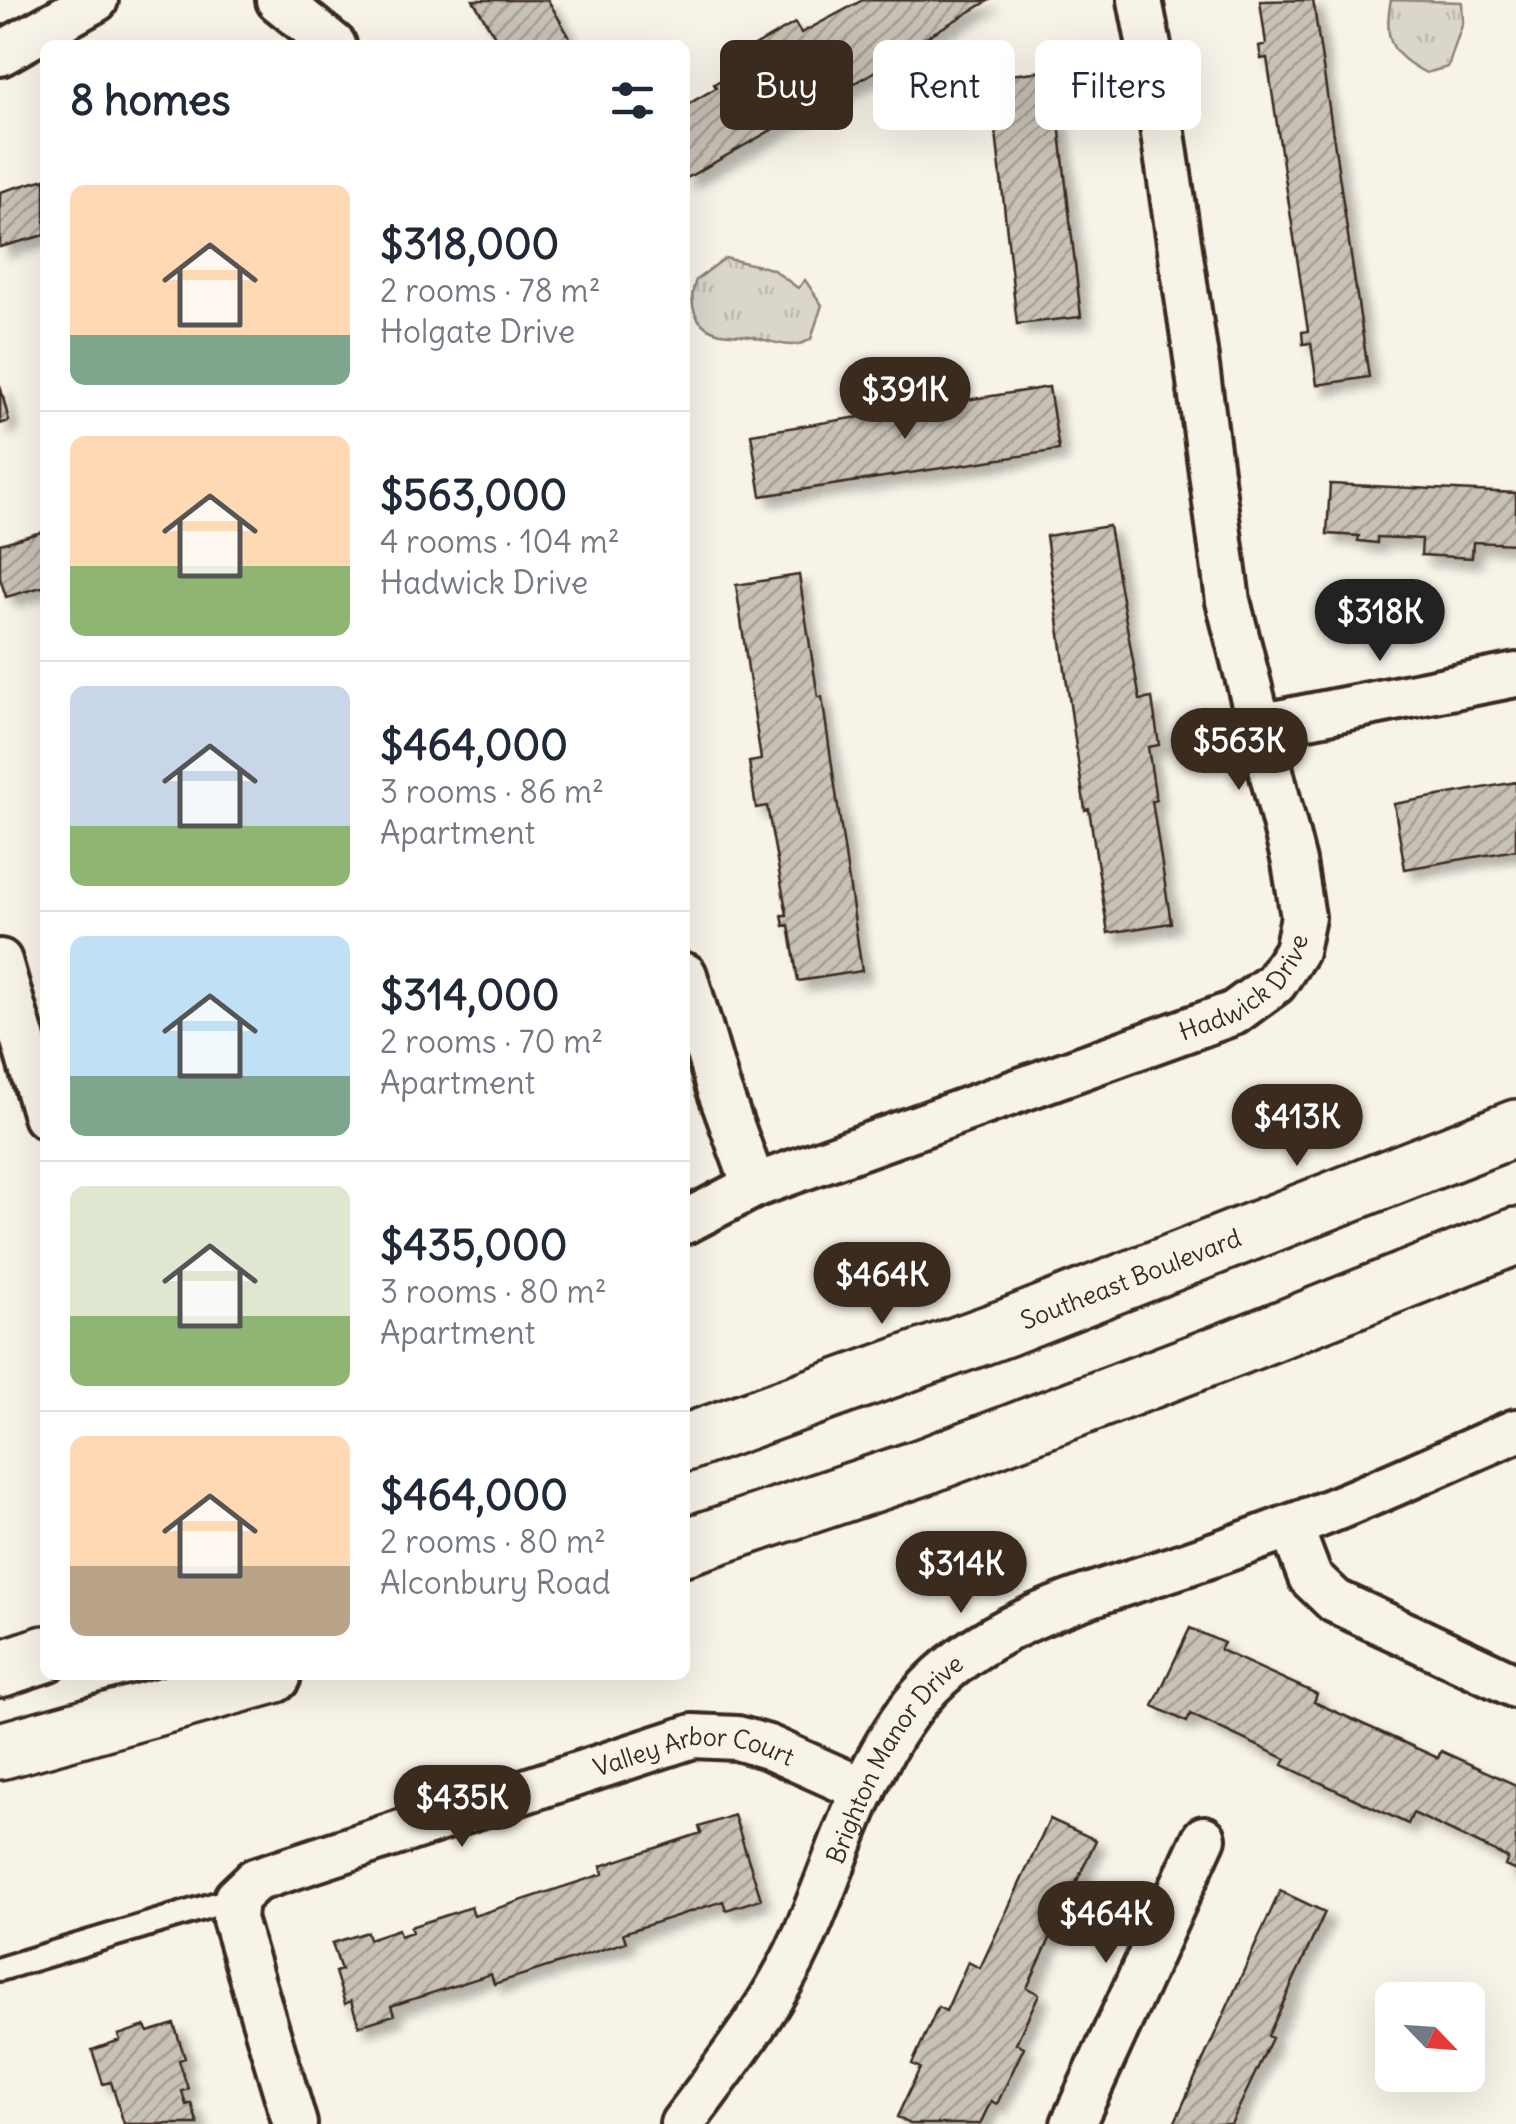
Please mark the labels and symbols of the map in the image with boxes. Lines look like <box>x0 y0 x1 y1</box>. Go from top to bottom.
pin: $391K <box>835 357 975 442</box>
pin: $318K <box>1310 579 1450 664</box>
pin: $563K <box>1169 708 1309 793</box>
street label: Hadwick Drive <box>1175 932 1315 1048</box>
pin: $413K <box>1227 1084 1367 1169</box>
street label: Southeast Boulevard <box>1016 1221 1246 1337</box>
pin: $464K <box>812 1242 952 1327</box>
pin: $314K <box>891 1531 1031 1616</box>
street label: Brighton Manor Drive <box>819 1647 969 1868</box>
street label: Valley Arbor Court <box>589 1720 799 1784</box>
pin: $435K <box>392 1765 532 1850</box>
pin: $464K <box>1036 1881 1176 1966</box>
north arrow <box>1375 1982 1485 2092</box>

